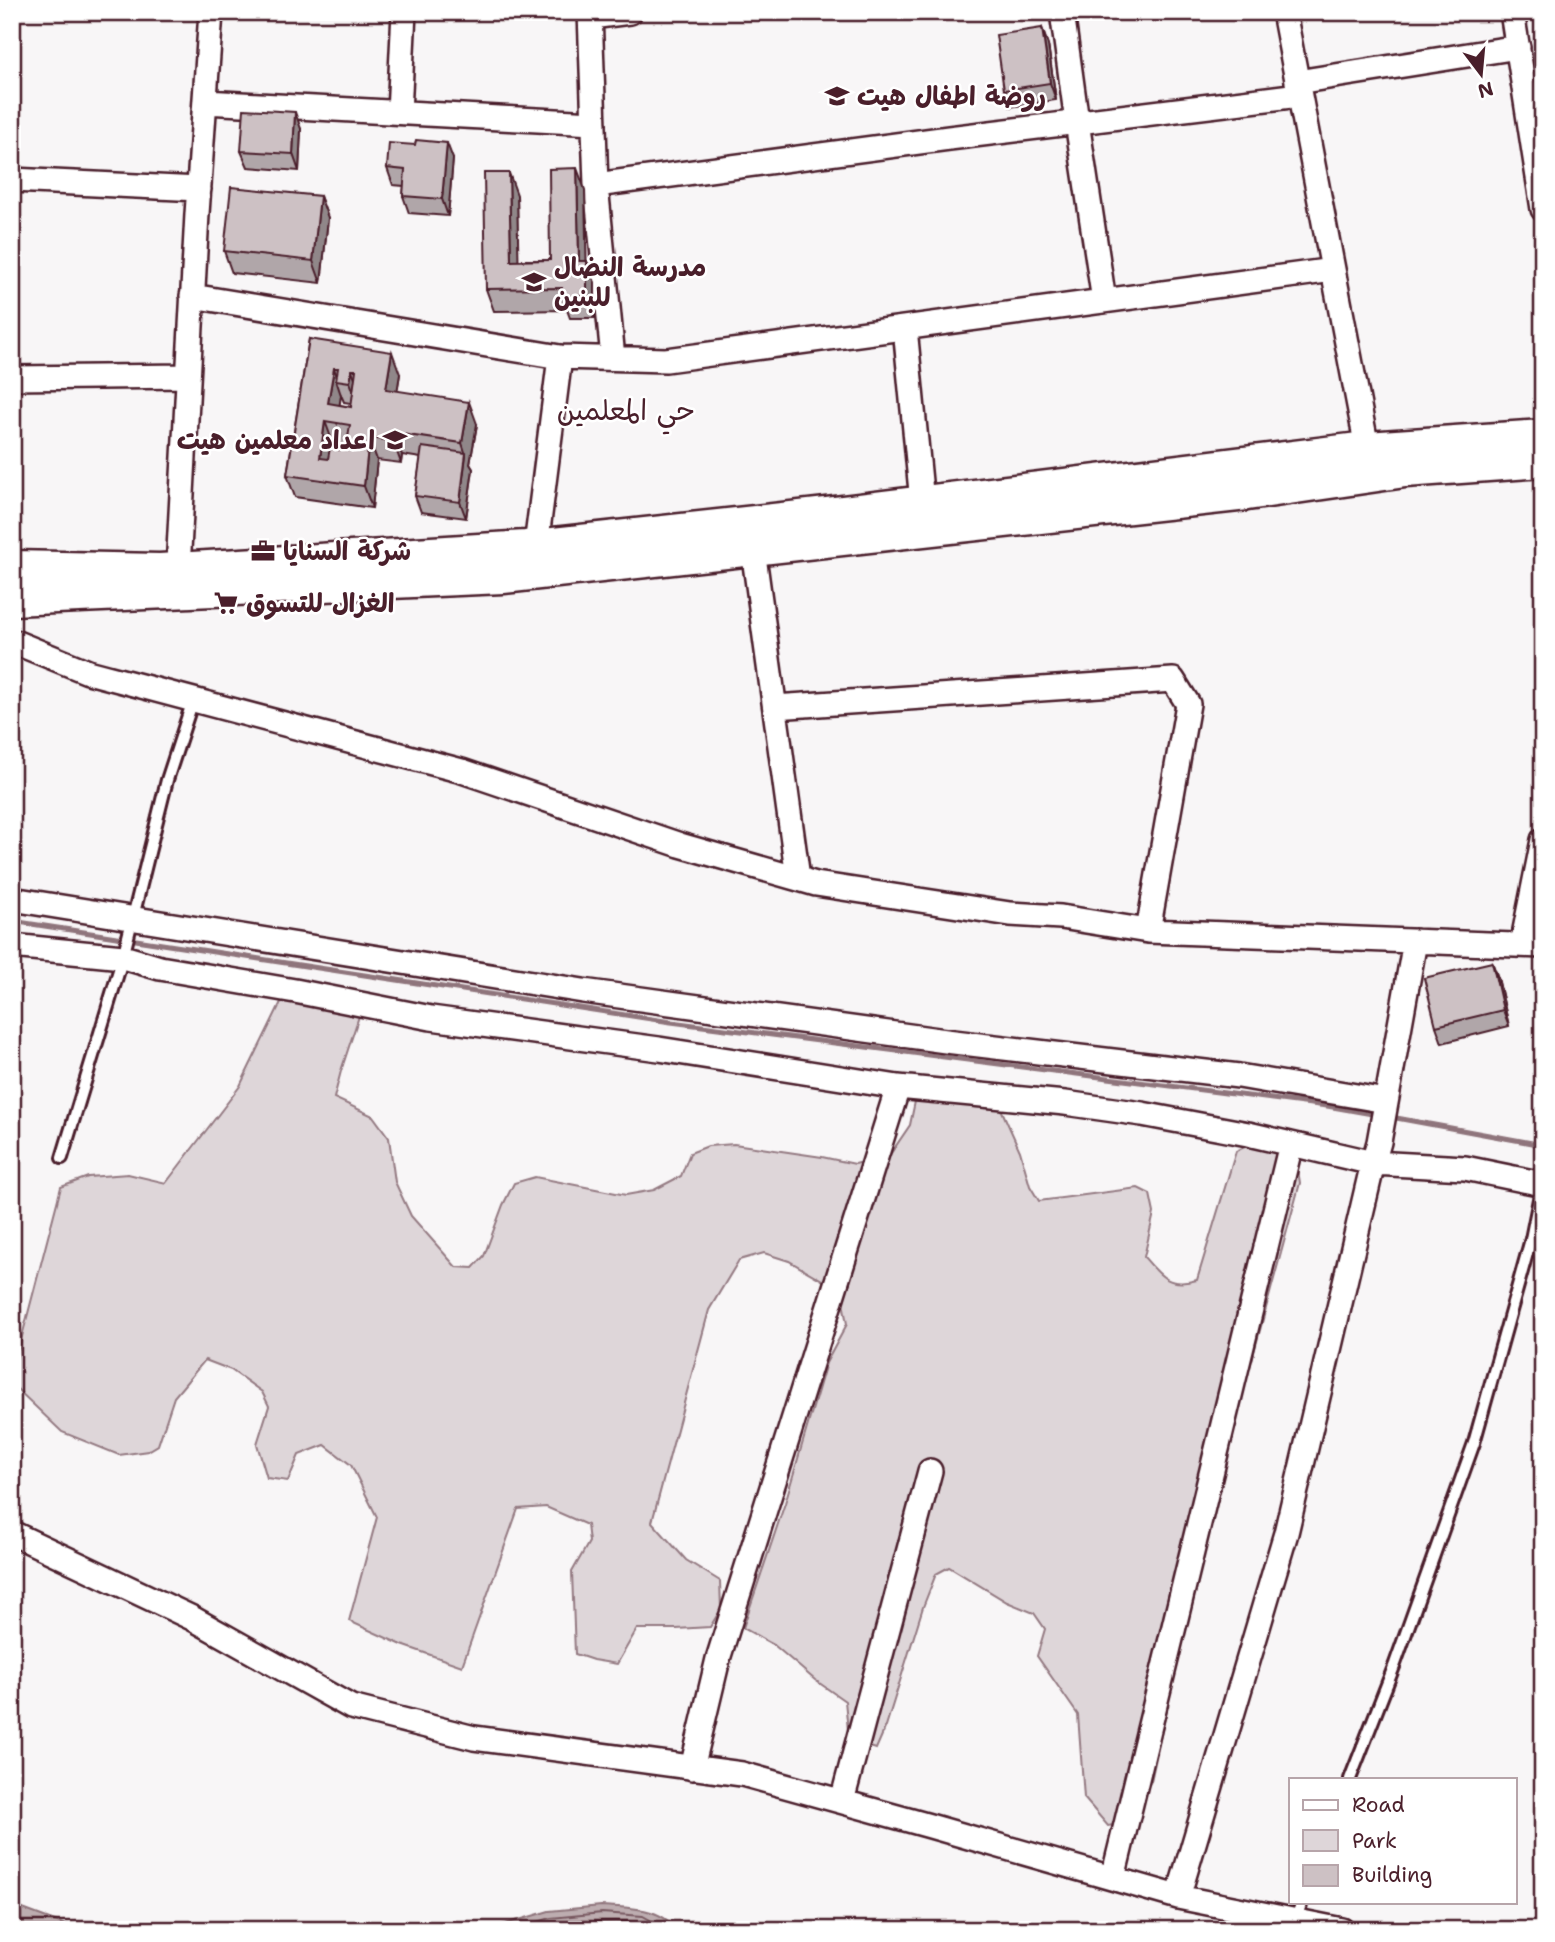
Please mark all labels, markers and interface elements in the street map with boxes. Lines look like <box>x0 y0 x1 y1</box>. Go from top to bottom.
north arrow <box>1446 38 1516 108</box>
text: N <box>1475 76 1496 104</box>
place label: روضة اطفال هيت <box>857 78 1046 113</box>
school or university icon: روضة اطفال هيت <box>823 82 851 110</box>
place label: مدرسة النضال للبنين <box>554 249 706 314</box>
school or university icon: مدرسة النضال للبنين <box>520 268 548 296</box>
district label: حي المعلمين <box>557 391 695 435</box>
place label: اعداد معلمين هيت <box>177 422 375 457</box>
school or university icon: اعداد معلمين هيت <box>381 426 409 454</box>
place label: شركة السنايا <box>283 533 411 568</box>
office icon: شركة السنايا <box>249 537 277 565</box>
place label: الغزال للتسوق <box>246 585 394 620</box>
supermarket icon: الغزال للتسوق <box>212 589 240 617</box>
legend <box>1289 1778 1516 1904</box>
text: Road <box>1352 1791 1405 1819</box>
text: Park <box>1352 1827 1397 1855</box>
text: Building <box>1352 1861 1432 1889</box>

